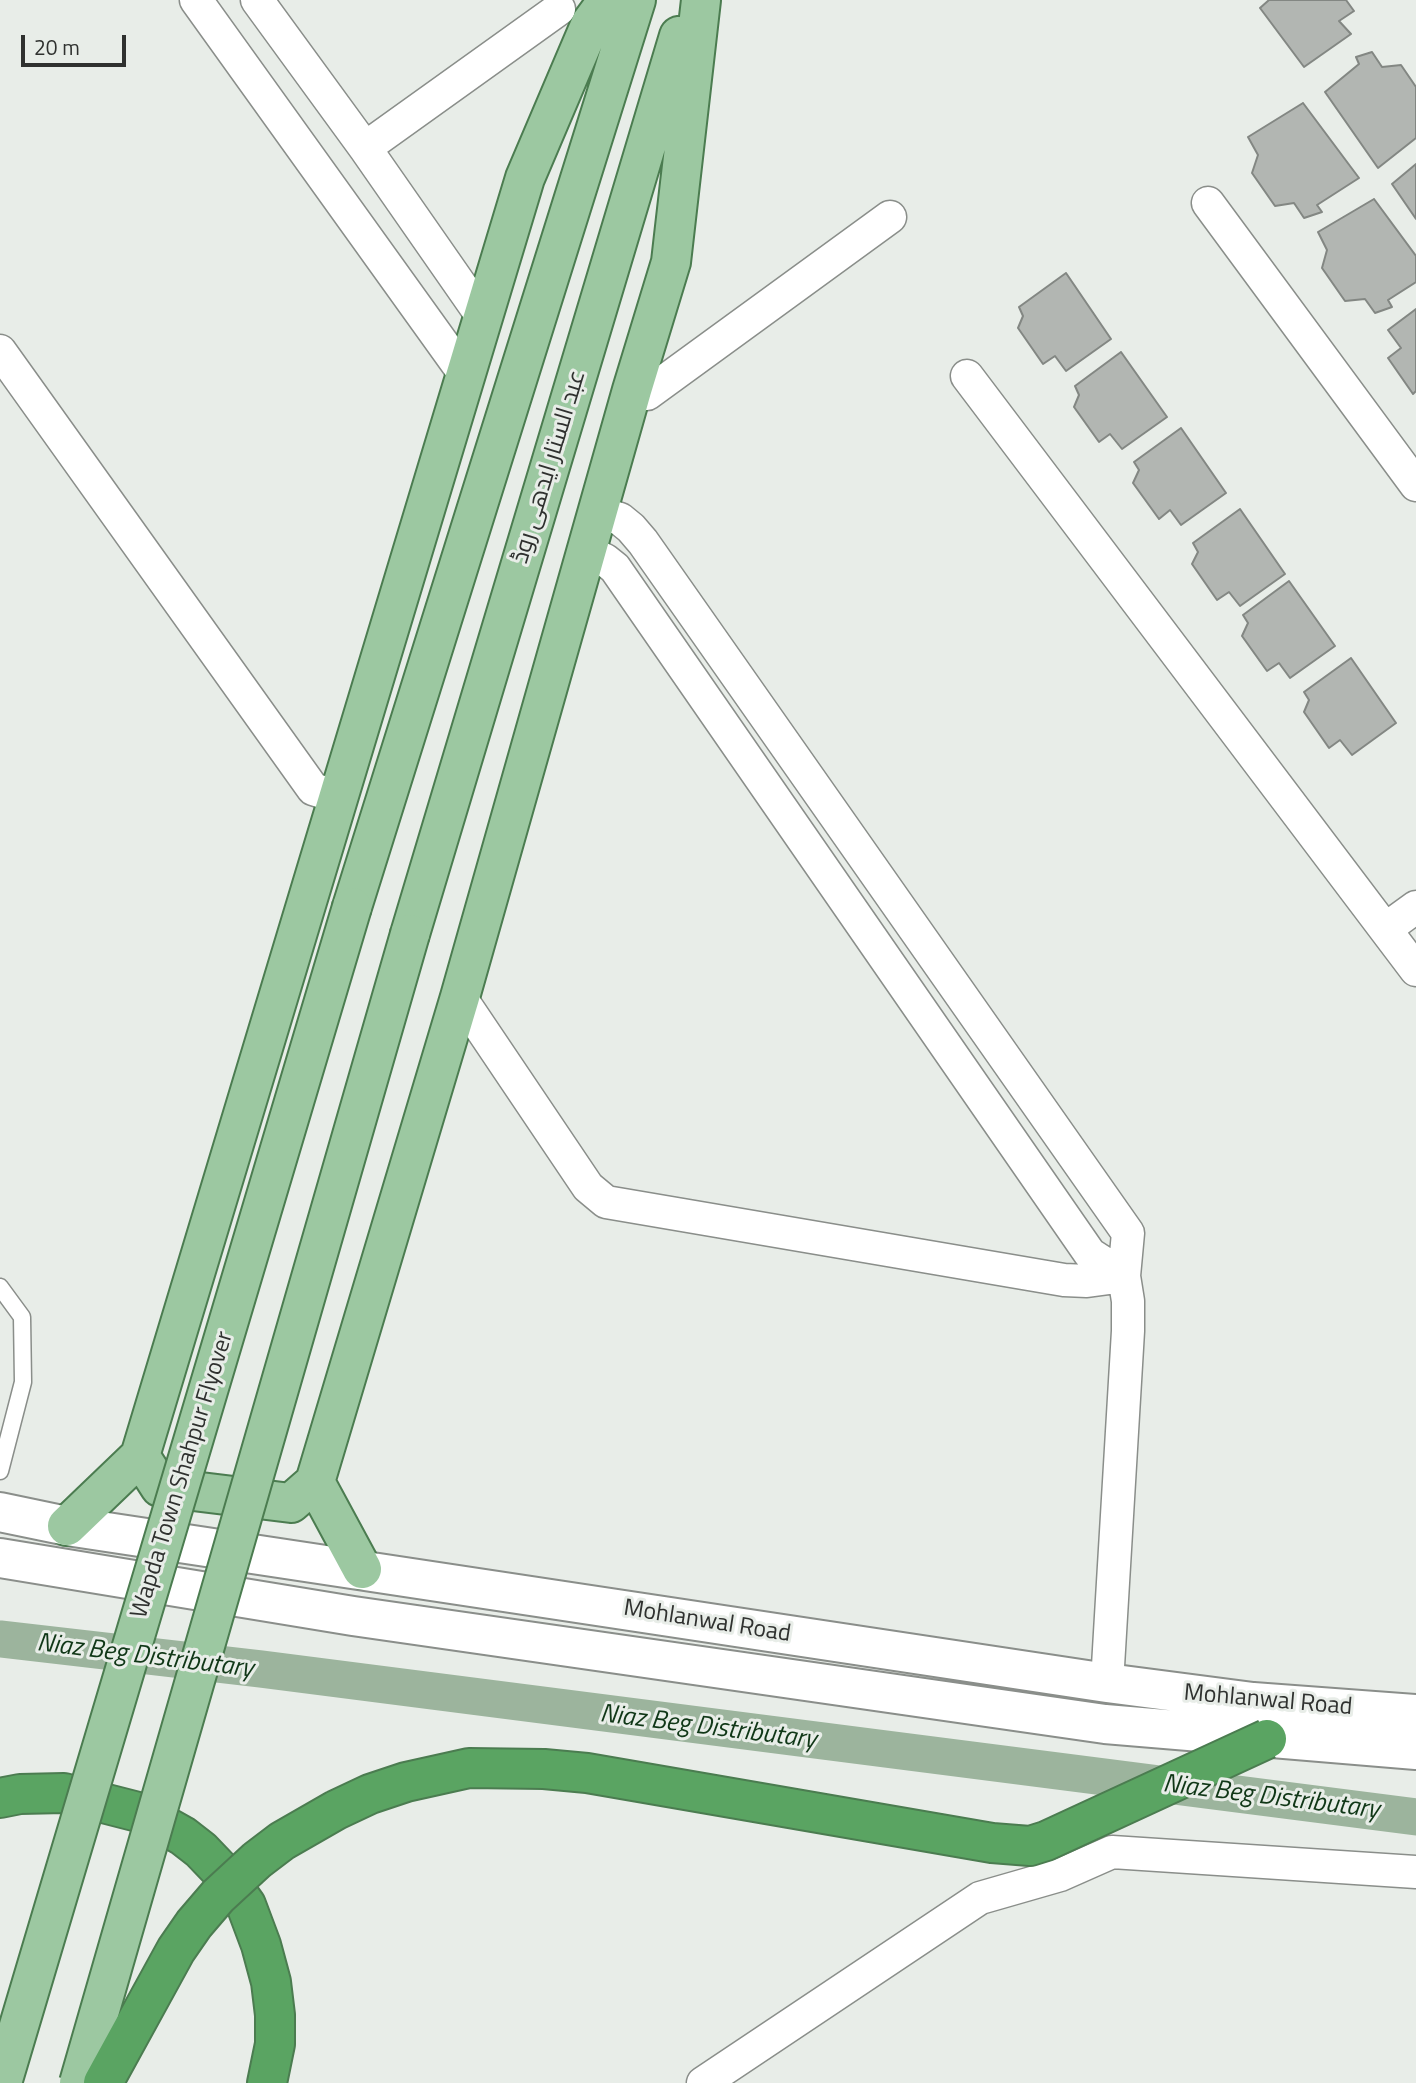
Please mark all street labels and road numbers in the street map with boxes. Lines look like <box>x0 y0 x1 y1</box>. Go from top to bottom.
street label: عبد الستار ایدھی روڈ <box>507 367 593 567</box>
street label: Wapda Town Shahpur Flyover <box>126 1328 240 1622</box>
street label: Mohlanwal Road <box>621 1595 793 1649</box>
street label: Mohlanwal Road <box>1183 1679 1353 1723</box>

